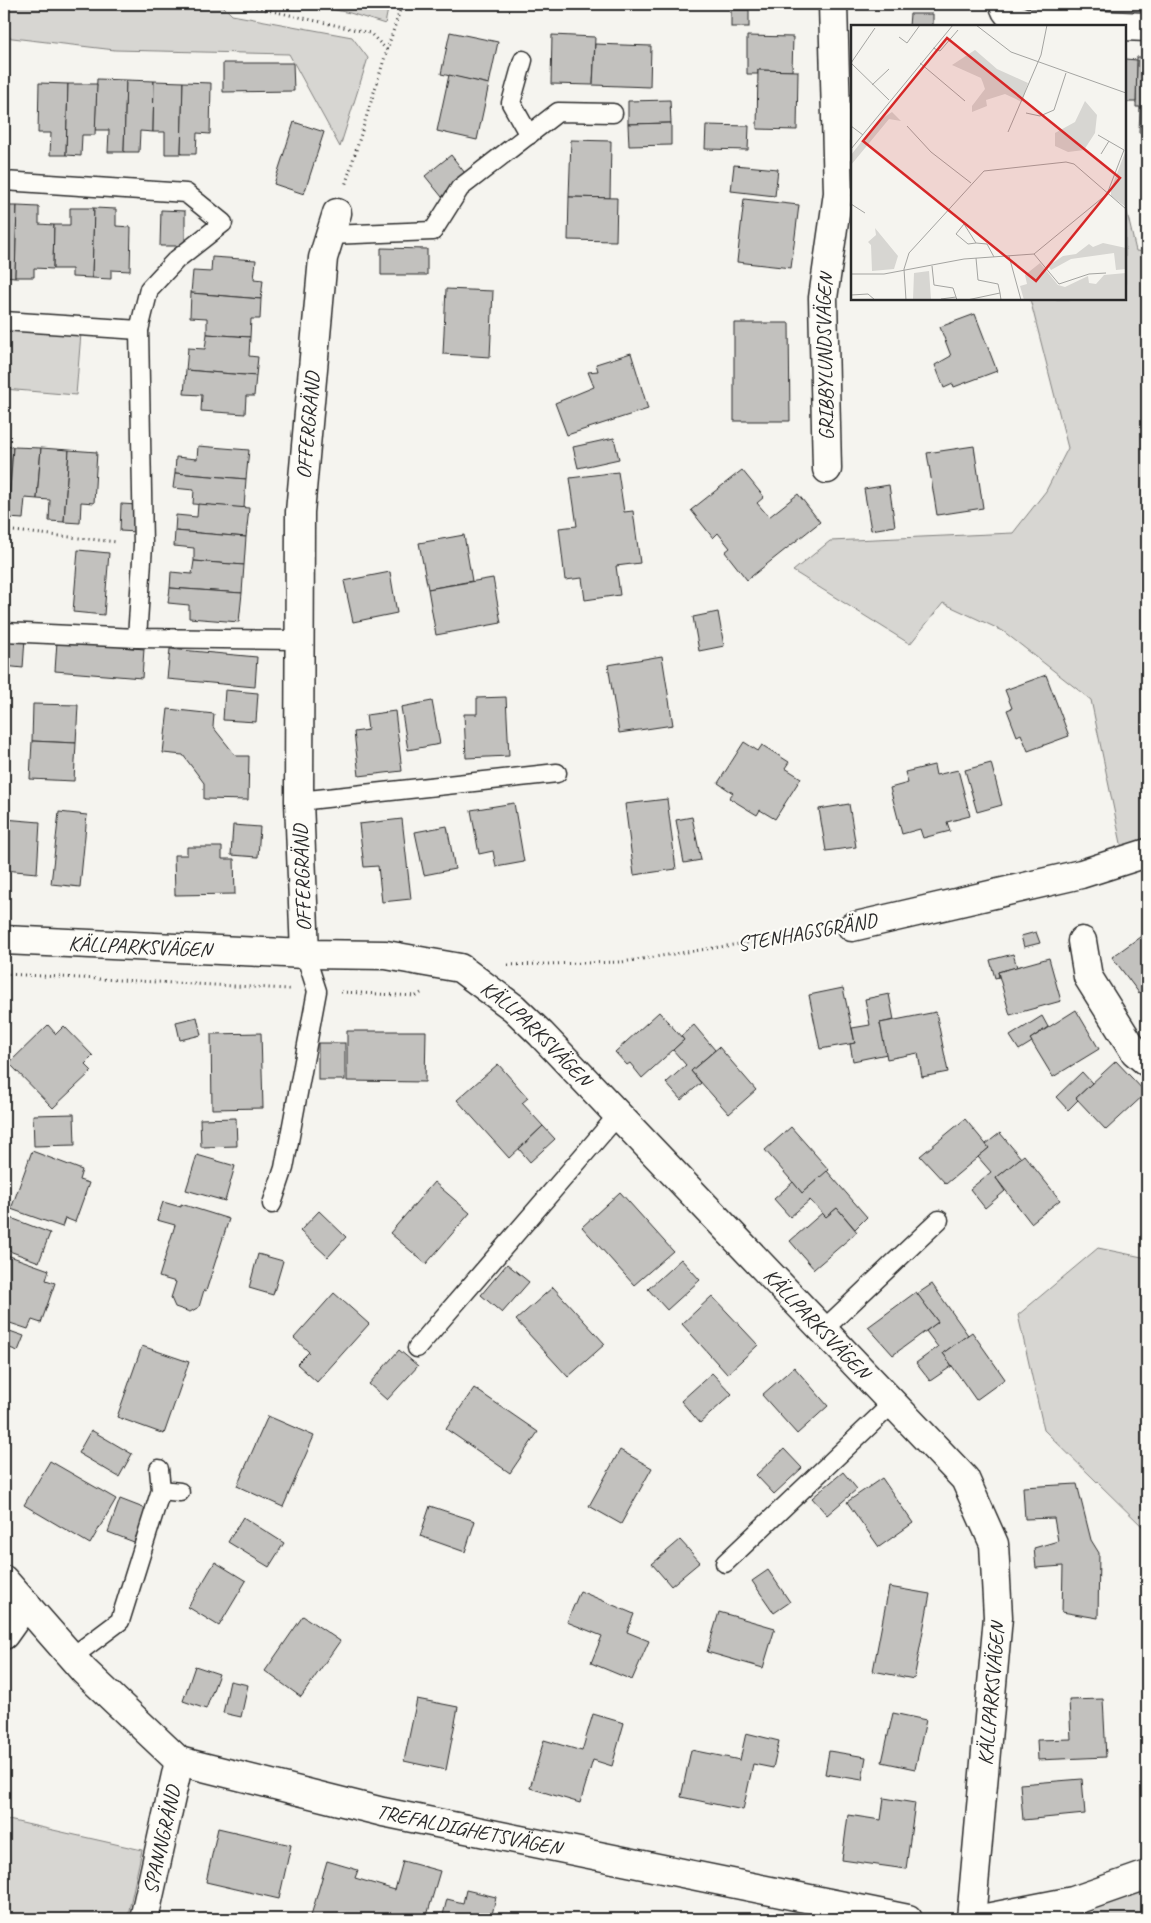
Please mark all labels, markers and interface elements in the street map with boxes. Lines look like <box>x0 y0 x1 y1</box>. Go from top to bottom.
inset map <box>851 25 1126 300</box>
street label: GRIBBYLUNDSVÄGEN <box>810 269 840 441</box>
street label: OFFERGRÄND <box>290 369 326 480</box>
street label: OFFERGRÄND <box>287 822 317 932</box>
street label: STENHAGSGRÄND <box>735 907 881 957</box>
street label: KÄLLPARKSVÄGEN <box>68 930 215 963</box>
street label: KÄLLPARKSVÄGEN <box>476 975 599 1094</box>
street label: KÄLLPARKSVÄGEN <box>758 1263 878 1386</box>
street label: KÄLLPARKSVÄGEN <box>972 1619 1010 1766</box>
street label: SPANNGRÄND <box>137 1781 187 1897</box>
street label: TREFALDIGHETSVÄGEN <box>374 1798 566 1862</box>

